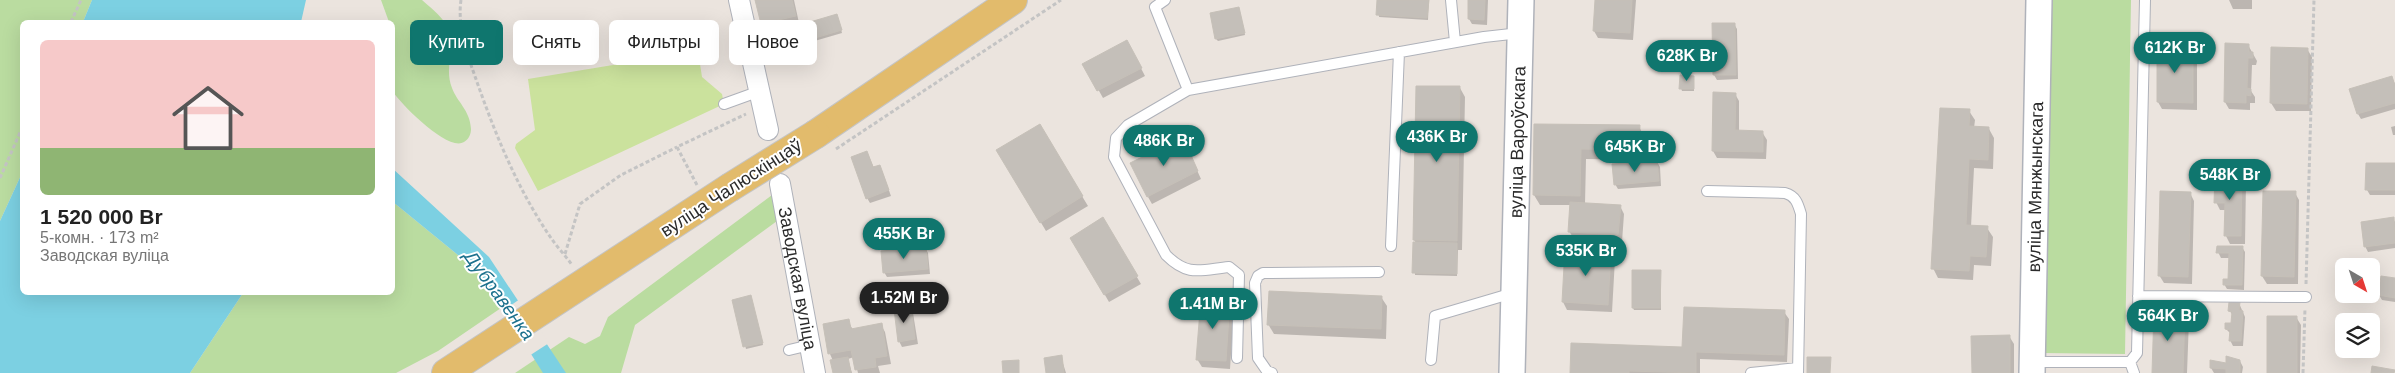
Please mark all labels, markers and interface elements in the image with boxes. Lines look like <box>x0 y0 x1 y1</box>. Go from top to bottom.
chip: Купить <box>410 20 503 65</box>
chip: Снять <box>513 20 599 65</box>
chip: Фильтры <box>609 20 719 65</box>
chip: Новое <box>729 20 817 65</box>
pin: 612K Br <box>2129 32 2221 74</box>
pin: 628K Br <box>1641 39 1733 82</box>
text: 612K Br <box>2145 39 2205 56</box>
text: 628K Br <box>1657 47 1717 64</box>
street label: вуліца Вароўскага <box>1506 65 1529 218</box>
icon: home <box>163 73 253 163</box>
street label: вуліца Мянжынскага <box>2024 100 2047 273</box>
pin: 436K Br <box>1391 120 1483 163</box>
pin: 486K Br <box>1118 124 1210 167</box>
text: 436K Br <box>1407 128 1467 145</box>
pin: 645K Br <box>1589 130 1681 173</box>
text: 486K Br <box>1134 132 1194 149</box>
street label: вуліца Чалюскінцаў <box>657 135 805 241</box>
text: 645K Br <box>1605 138 1665 155</box>
pin: 548K Br <box>2184 158 2276 201</box>
text: 548K Br <box>2200 166 2260 183</box>
text: 1 520 000 Br <box>40 205 163 228</box>
street label: Заводская вуліца <box>774 205 821 353</box>
pin: 455K Br <box>858 218 950 260</box>
text: 455K Br <box>874 225 934 242</box>
text: 5-комн. · 173 m² <box>40 229 159 246</box>
pin: 535K Br <box>1540 234 1632 277</box>
text: 535K Br <box>1556 242 1616 259</box>
water label: Дубравенка <box>459 245 539 344</box>
text: Заводская вуліца <box>40 247 169 264</box>
north arrow <box>2335 258 2380 302</box>
map controls <box>2335 258 2380 358</box>
pin: 1.52M Br <box>852 282 956 324</box>
pin: 1.41M Br <box>1161 288 1265 330</box>
text: 1.52M Br <box>871 289 937 306</box>
text: 1.41M Br <box>1180 295 1246 312</box>
pin: 564K Br <box>2122 300 2214 342</box>
text: 564K Br <box>2138 307 2198 324</box>
button: layers <box>2335 313 2380 358</box>

